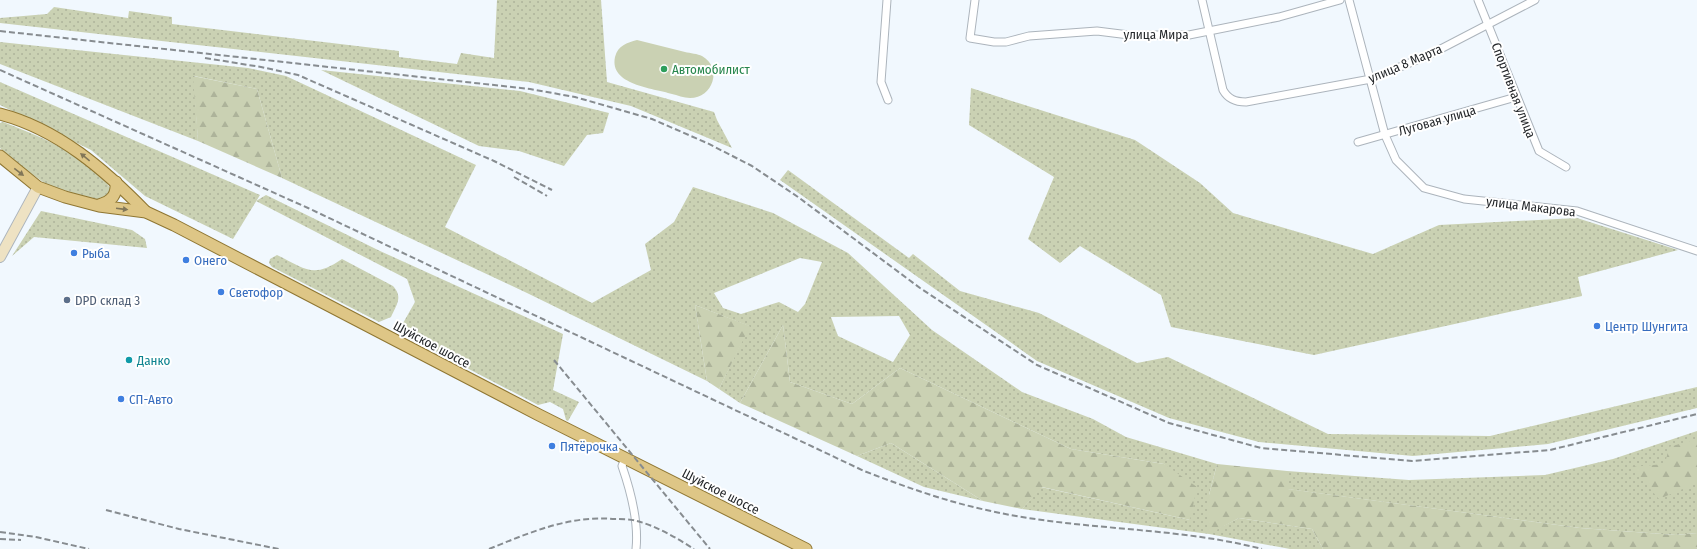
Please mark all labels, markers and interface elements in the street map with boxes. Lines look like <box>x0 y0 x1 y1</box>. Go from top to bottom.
street label: улица Мира <box>1123 27 1189 42</box>
street label: Спортивная улица <box>1488 40 1539 140</box>
street label: улица 8 Марта <box>1366 41 1444 86</box>
place label: Автомобилист <box>672 62 751 77</box>
marker: Автомобилист <box>659 64 669 74</box>
street label: Луговая улица <box>1397 102 1478 139</box>
one-way arrow <box>80 153 91 162</box>
one-way arrow <box>13 168 24 176</box>
street label: улица Макарова <box>1485 194 1577 219</box>
one-way arrow <box>116 206 129 212</box>
place label: Рыба <box>82 246 110 261</box>
marker: Рыба <box>69 248 79 258</box>
place label: Онего <box>194 253 227 268</box>
marker: Онего <box>181 255 191 265</box>
place label: Светофор <box>229 285 283 300</box>
marker: Светофор <box>216 287 226 297</box>
place label: DPD склад 3 <box>75 293 140 308</box>
marker: DPD склад 3 <box>62 295 72 305</box>
street label: Шуйское шоссе <box>391 318 473 371</box>
place label: Центр Шунгита <box>1605 319 1688 334</box>
marker: Центр Шунгита <box>1592 321 1602 331</box>
place label: Данко <box>136 353 171 368</box>
marker: Данко <box>124 355 134 365</box>
place label: СП-Авто <box>129 392 173 407</box>
marker: СП-Авто <box>116 394 126 404</box>
place label: Пятёрочка <box>560 439 618 454</box>
marker: Пятёрочка <box>547 441 557 451</box>
street label: Шуйское шоссе <box>680 466 762 517</box>

